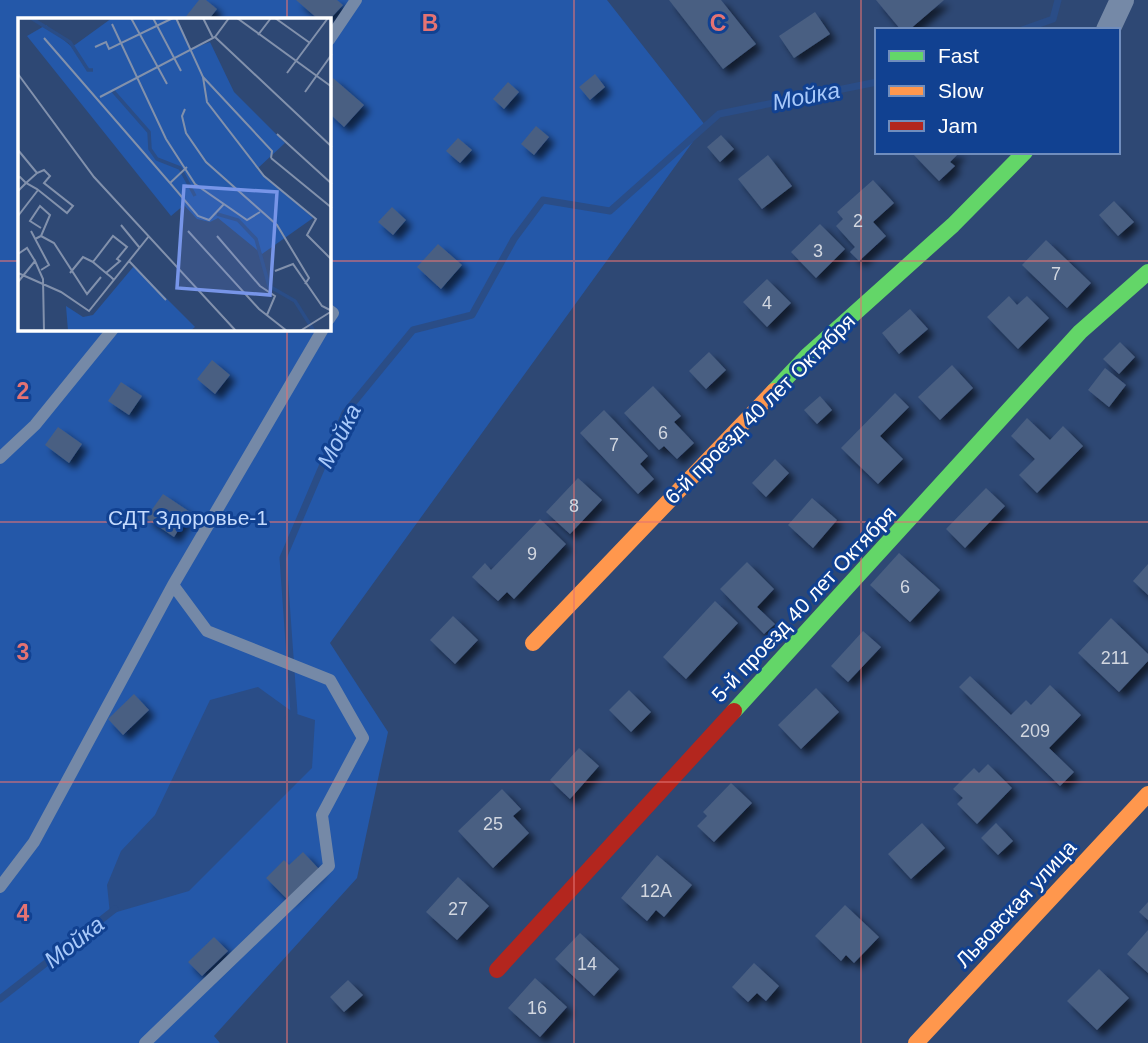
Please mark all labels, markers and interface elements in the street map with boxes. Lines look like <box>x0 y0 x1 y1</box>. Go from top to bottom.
text: B <box>422 10 438 36</box>
text: C <box>710 10 726 36</box>
inset map <box>18 18 331 331</box>
legend <box>875 28 1120 154</box>
text: Fast <box>938 44 979 67</box>
water label: Мойка <box>770 77 842 115</box>
text: Slow <box>938 79 984 102</box>
text: Jam <box>938 114 978 137</box>
house number: 2 <box>853 211 863 231</box>
house number: 3 <box>813 241 823 261</box>
house number: 7 <box>1051 264 1061 284</box>
house number: 4 <box>762 293 772 313</box>
street label: 6-й проезд 40 лет Октября <box>660 309 860 509</box>
text: 2 <box>17 378 29 404</box>
water label: Мойка <box>312 400 366 472</box>
house number: 6 <box>658 422 668 444</box>
house number: 7 <box>609 435 619 455</box>
house number: 8 <box>569 496 579 516</box>
street label: 5-й проезд 40 лет Октября <box>707 501 900 706</box>
park label: СДТ Здоровье-1 <box>108 506 268 529</box>
house number: 9 <box>527 544 537 564</box>
house number: 6 <box>900 577 910 597</box>
text: 3 <box>17 639 29 665</box>
house number: 211 <box>1101 648 1129 668</box>
house number: 209 <box>1020 721 1050 741</box>
house number: 25 <box>483 814 503 834</box>
street label: Львовская улица <box>951 835 1081 972</box>
house number: 12А <box>640 881 672 901</box>
house number: 27 <box>448 899 468 919</box>
text: 4 <box>17 900 30 926</box>
water label: Мойка <box>39 911 109 973</box>
house number: 14 <box>577 954 597 974</box>
house number: 16 <box>527 998 547 1018</box>

